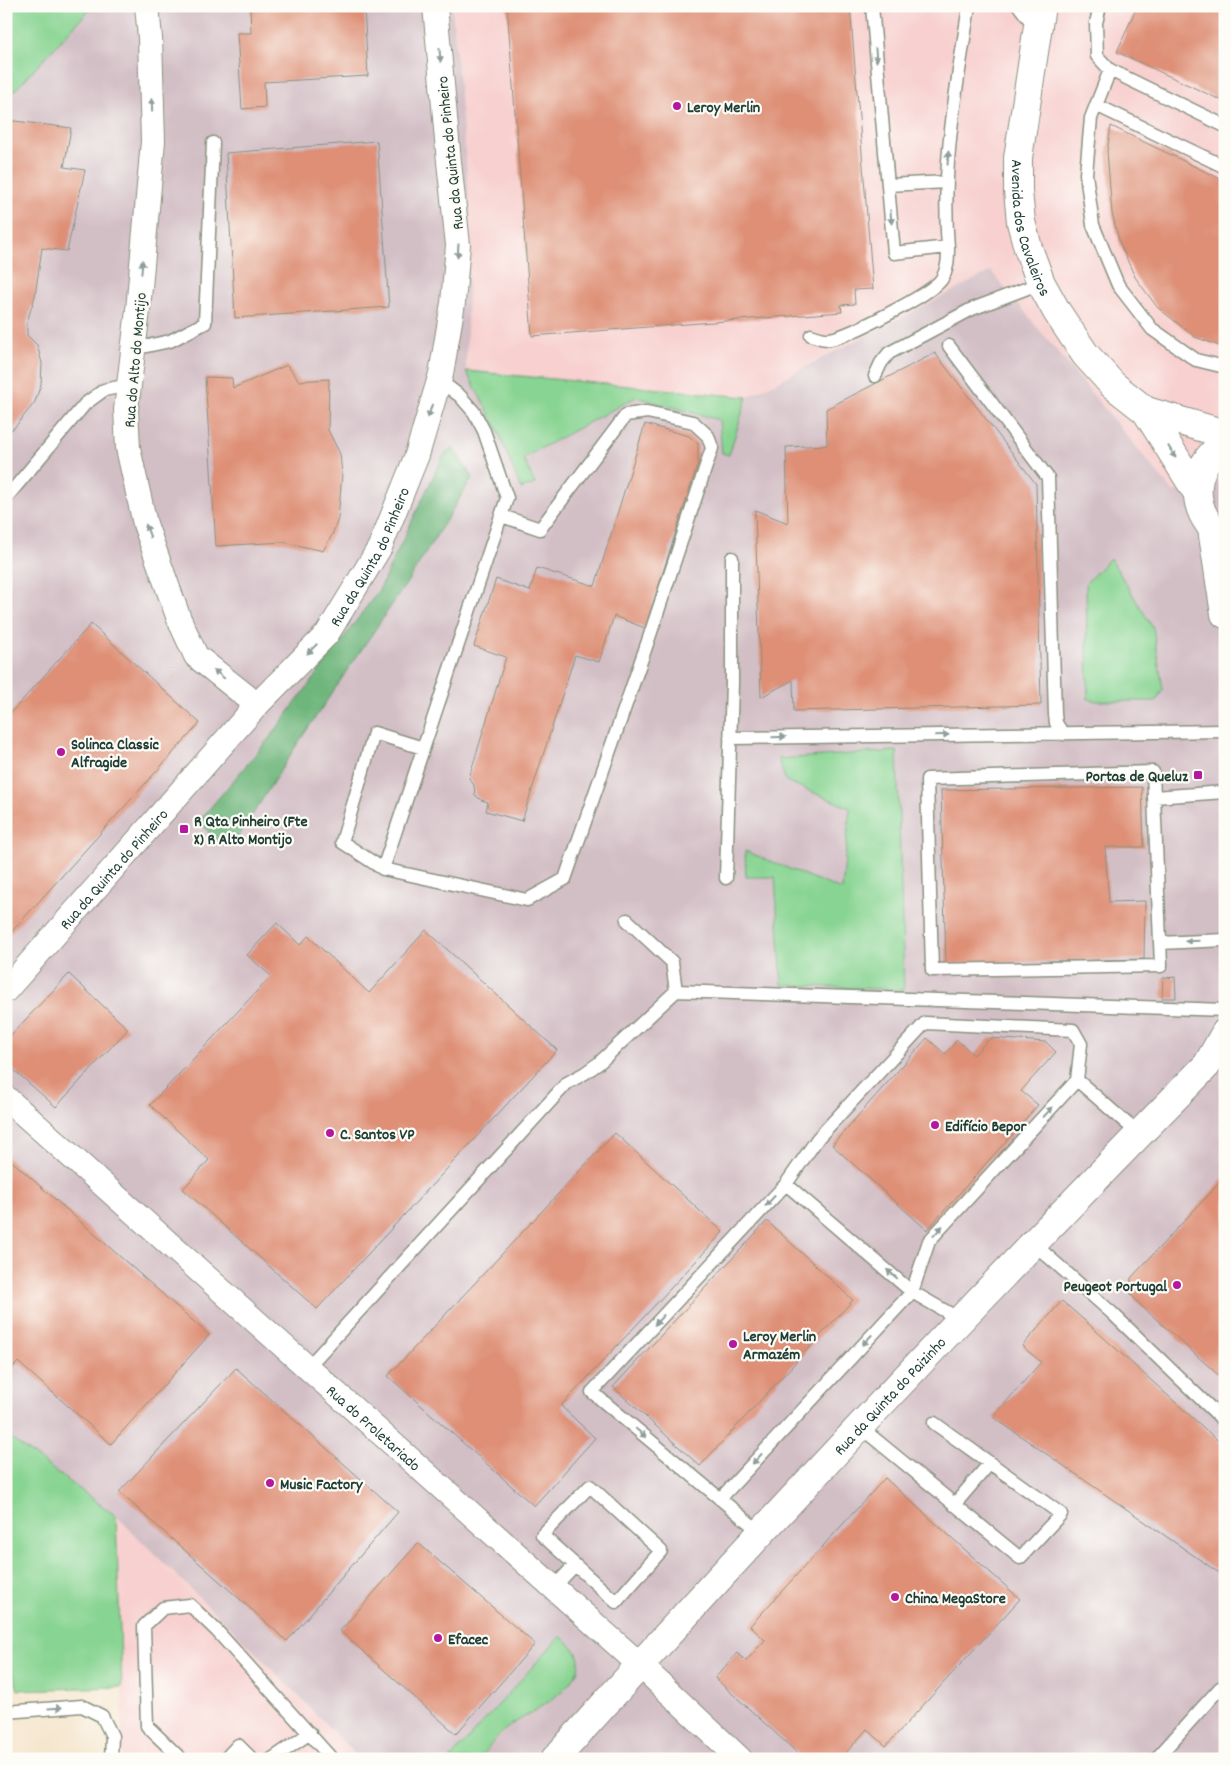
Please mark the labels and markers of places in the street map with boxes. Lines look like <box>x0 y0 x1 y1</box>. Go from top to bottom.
place label: Leroy Merlin <box>687 97 760 120</box>
marker: Leroy Merlin <box>671 100 683 112</box>
place label: Solinca Classic Alfragide <box>71 734 160 775</box>
marker: Solinca Classic Alfragide <box>55 746 67 758</box>
place label: Portas de Queluz <box>1086 766 1189 789</box>
marker: Portas de Queluz <box>1192 769 1204 781</box>
place label: R Qta Pinheiro (Fte X) R Alto Montijo <box>194 811 307 852</box>
marker: R Qta Pinheiro (Fte X) R Alto Montijo <box>178 823 190 835</box>
place label: Edifício Bepor <box>945 1116 1028 1139</box>
marker: Edifício Bepor <box>929 1119 941 1131</box>
place label: C. Santos VP <box>340 1124 415 1147</box>
marker: C. Santos VP <box>324 1127 336 1139</box>
place label: Peugeot Portugal <box>1064 1276 1167 1299</box>
marker: Peugeot Portugal <box>1171 1279 1183 1291</box>
place label: Leroy Merlin Armazém <box>743 1326 816 1367</box>
marker: Leroy Merlin Armazém <box>727 1338 739 1350</box>
place label: Music Factory <box>280 1474 364 1497</box>
marker: Music Factory <box>264 1477 276 1489</box>
place label: China MegaStore <box>905 1588 1006 1611</box>
marker: China MegaStore <box>889 1591 901 1603</box>
place label: Efacec <box>448 1629 489 1652</box>
marker: Efacec <box>432 1632 444 1644</box>

